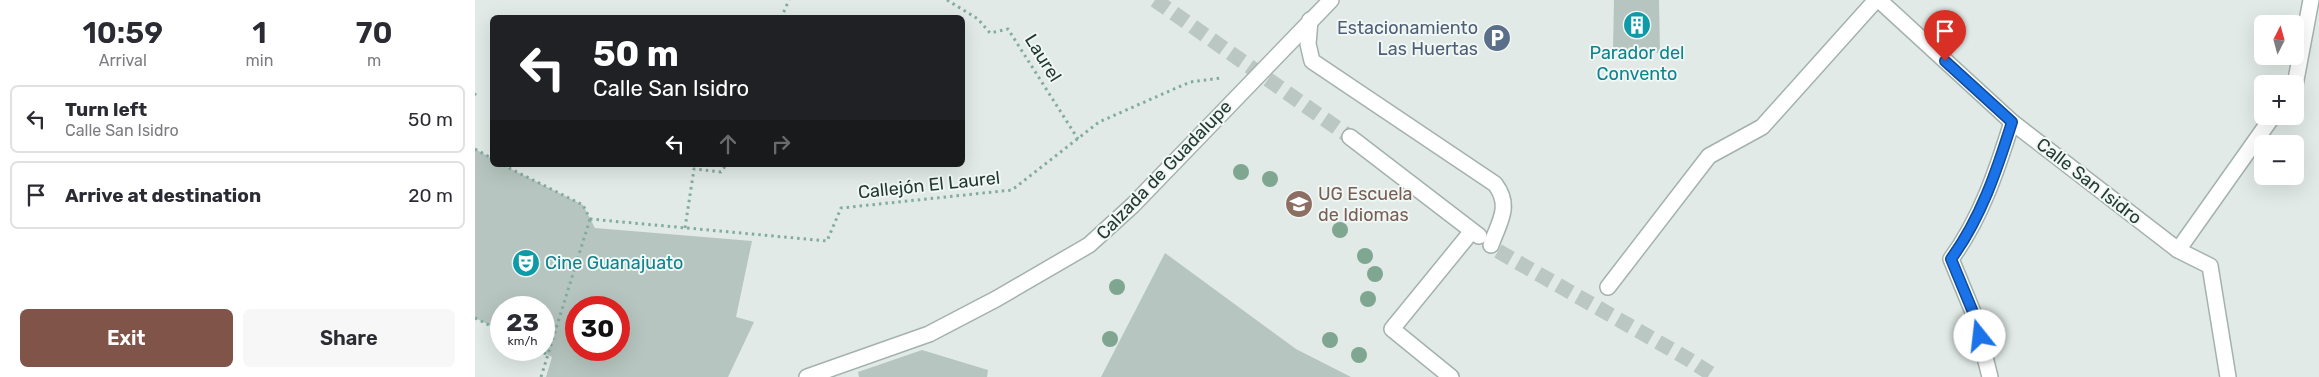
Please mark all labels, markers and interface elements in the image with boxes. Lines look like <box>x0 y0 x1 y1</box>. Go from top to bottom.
building icon: Parador del Convento <box>1622 10 1652 40</box>
pin <box>1924 10 1966 61</box>
text: 10:59 <box>82 15 163 51</box>
text: 1 <box>252 15 267 51</box>
text: 70 <box>356 15 393 51</box>
north arrow <box>2254 15 2304 65</box>
map controls <box>2254 15 2304 185</box>
place label: Estacionamiento Las Huertas <box>1337 17 1478 60</box>
icon: arrive <box>1931 17 1959 45</box>
parking icon: Estacionamiento Las Huertas <box>1482 23 1512 53</box>
street label: Laurel <box>1020 30 1066 86</box>
text: 50 m <box>593 33 679 75</box>
icon: left <box>510 35 575 100</box>
place label: Parador del Convento <box>1590 42 1685 85</box>
text: Arrival <box>99 51 147 70</box>
text: min <box>246 51 273 70</box>
text: m <box>367 51 381 70</box>
text: Calle San Isidro <box>593 75 749 102</box>
button: + <box>2254 75 2304 125</box>
street label: Calzada de Guadalupe <box>1092 96 1236 244</box>
text: Turn left <box>65 98 147 121</box>
icon: left <box>22 105 50 133</box>
text: 50 m <box>408 108 453 131</box>
text: Calle San Isidro <box>65 121 179 140</box>
icon: left <box>661 130 689 158</box>
icon: ahead <box>714 130 742 158</box>
icon: right <box>767 130 795 158</box>
street label: Calle San Isidro <box>2032 133 2146 229</box>
button: − <box>2254 135 2304 185</box>
street label: Callejón El Laurel <box>857 167 1001 203</box>
icon: arrive <box>22 181 50 209</box>
place label: UG Escuela de Idiomas <box>1318 183 1413 226</box>
text: Arrive at destination <box>65 184 261 207</box>
text: 20 m <box>408 184 453 207</box>
school or university icon: UG Escuela de Idiomas <box>1284 189 1314 219</box>
theatre icon: Cine Guanajuato <box>511 248 541 278</box>
place label: Cine Guanajuato <box>545 252 683 274</box>
speed limit sign: 30 <box>565 296 630 361</box>
text: 23 <box>506 308 539 337</box>
button: Exit <box>20 309 233 367</box>
button: Share <box>243 309 455 367</box>
position arrow <box>1953 309 2005 361</box>
text: km/h <box>508 334 537 348</box>

